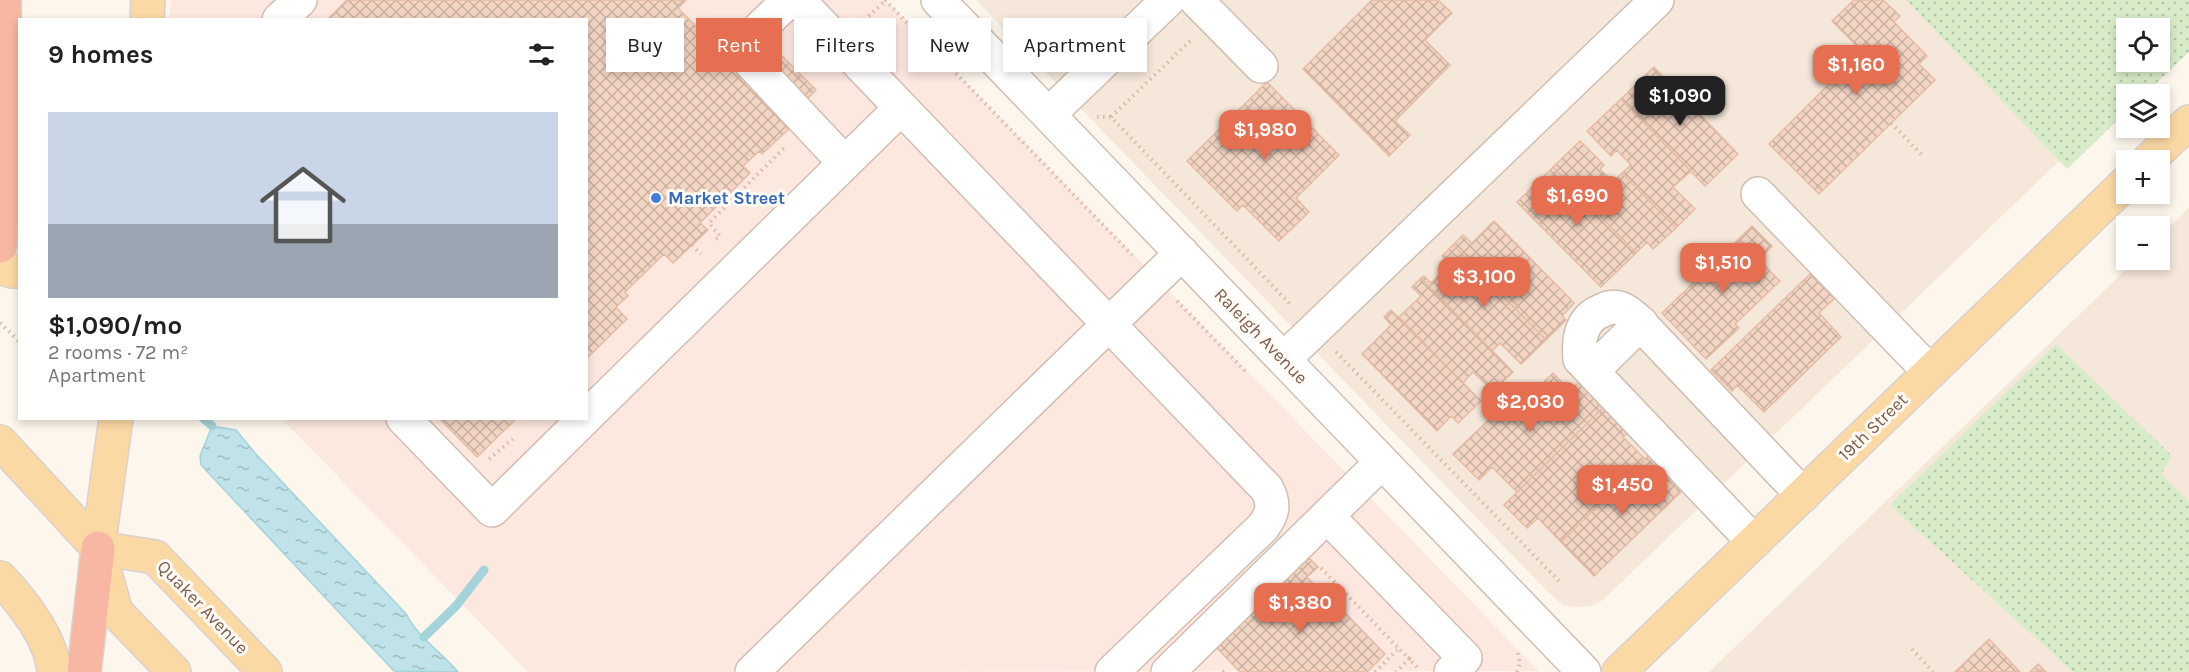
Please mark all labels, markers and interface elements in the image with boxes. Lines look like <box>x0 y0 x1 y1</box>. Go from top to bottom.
chip: Buy <box>606 18 684 72</box>
chip: Rent <box>696 18 782 72</box>
chip: Filters <box>794 18 896 72</box>
chip: New <box>908 18 991 72</box>
chip: Apartment <box>1003 18 1147 72</box>
map controls <box>2116 18 2170 270</box>
button: locate <box>2116 18 2170 72</box>
icon: filters <box>525 38 558 71</box>
text: 9 homes <box>48 39 154 70</box>
pin: $1,160 <box>1807 45 1905 96</box>
text: $1,160 <box>1827 53 1885 76</box>
pin: $1,090 <box>1631 76 1729 127</box>
text: $1,090 <box>1648 84 1712 107</box>
button: layers <box>2116 84 2170 138</box>
pin: $1,980 <box>1216 110 1314 161</box>
text: $1,980 <box>1233 118 1297 141</box>
button: + <box>2116 150 2170 204</box>
icon: home <box>249 151 357 259</box>
pin: $1,690 <box>1528 176 1626 227</box>
text: $1,690 <box>1546 184 1608 207</box>
place label: Market Street <box>668 187 785 209</box>
marker: Market Street <box>649 191 663 205</box>
button: − <box>2116 216 2170 270</box>
pin: $1,510 <box>1674 243 1772 294</box>
text: $1,510 <box>1694 251 1752 274</box>
pin: $3,100 <box>1435 257 1533 308</box>
text: $3,100 <box>1452 265 1516 288</box>
street label: Raleigh Avenue <box>1210 283 1312 389</box>
text: $1,090/mo <box>48 310 182 341</box>
text: 2 rooms · 72 m² <box>48 341 188 364</box>
text: Apartment <box>48 364 146 387</box>
pin: $2,030 <box>1481 382 1579 433</box>
street label: 19th Street <box>1834 388 1912 465</box>
text: $2,030 <box>1496 390 1564 413</box>
pin: $1,450 <box>1573 465 1671 516</box>
text: $1,450 <box>1591 473 1653 496</box>
street label: Quaker Avenue <box>153 555 253 659</box>
pin: $1,380 <box>1251 583 1349 634</box>
text: $1,380 <box>1268 591 1332 614</box>

